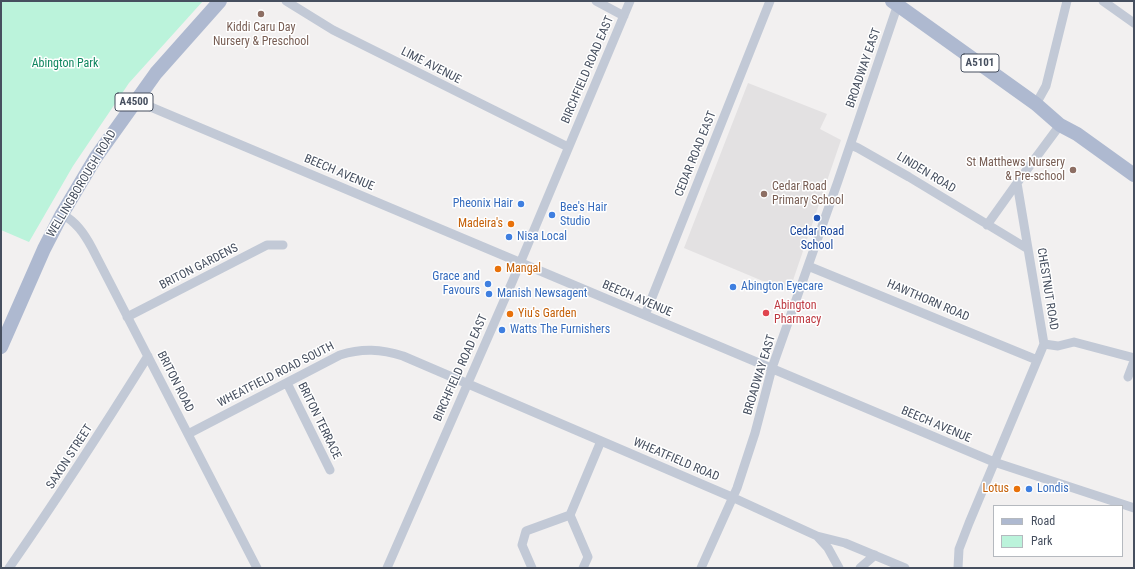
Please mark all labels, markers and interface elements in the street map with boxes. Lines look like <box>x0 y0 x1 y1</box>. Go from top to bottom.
marker: Kiddi Caru Day Nursery & Preschool <box>256 9 266 19</box>
street label: BIRCHFIELD ROAD EAST <box>559 14 617 126</box>
place label: Kiddi Caru Day Nursery & Preschool <box>213 21 309 49</box>
street label: BROADWAY EAST <box>844 26 884 110</box>
street label: LIME AVENUE <box>398 45 464 87</box>
road number: A5101 <box>961 54 999 72</box>
park label: Abington Park <box>32 57 98 71</box>
road number: A4500 <box>115 93 153 111</box>
street label: CEDAR ROAD EAST <box>672 109 720 199</box>
street label: WELLINGBOROUGH ROAD <box>44 128 120 240</box>
street label: LINDEN ROAD <box>894 150 958 196</box>
street label: BEECH AVENUE <box>302 152 376 194</box>
place label: St Matthews Nursery & Pre-school <box>966 156 1065 184</box>
marker: St Matthews Nursery & Pre-school <box>1068 165 1078 175</box>
place label: Cedar Road Primary School <box>772 180 844 208</box>
marker: Cedar Road Primary School <box>759 189 769 199</box>
place label: Pheonix Hair <box>453 197 513 211</box>
marker: Pheonix Hair <box>516 199 526 209</box>
place label: Bee's Hair Studio <box>560 201 607 229</box>
marker: Bee's Hair Studio <box>547 210 557 220</box>
marker: Cedar Road School <box>812 213 822 223</box>
place label: Madeira's <box>458 217 503 231</box>
marker: Madeira's <box>506 219 516 229</box>
place label: Cedar Road School <box>790 225 844 253</box>
place label: Nisa Local <box>517 230 567 244</box>
marker: Nisa Local <box>504 232 514 242</box>
street label: BRITON GARDENS <box>157 241 241 293</box>
street label: CHESTNUT ROAD <box>1033 247 1061 331</box>
place label: Mangal <box>506 262 541 276</box>
marker: Mangal <box>493 264 503 274</box>
place label: Grace and Favours <box>432 270 480 298</box>
street label: HAWTHORN ROAD <box>885 277 971 325</box>
street label: BEECH AVENUE <box>600 278 674 320</box>
marker: Grace and Favours <box>483 279 493 289</box>
place label: Abington Eyecare <box>741 280 823 294</box>
marker: Abington Eyecare <box>728 282 738 292</box>
place label: Manish Newsagent <box>497 287 587 301</box>
marker: Manish Newsagent <box>484 289 494 299</box>
place label: Abington Pharmacy <box>774 299 821 327</box>
place label: Yiu's Garden <box>518 307 576 321</box>
marker: Abington Pharmacy <box>761 308 771 318</box>
marker: Yiu's Garden <box>505 309 515 319</box>
street label: BIRCHFIELD ROAD EAST <box>431 312 491 424</box>
place label: Watts The Furnishers <box>510 323 610 337</box>
marker: Watts The Furnishers <box>497 325 507 335</box>
street label: BROADWAY EAST <box>741 333 779 417</box>
street label: WHEATFIELD ROAD SOUTH <box>215 339 337 411</box>
street label: BRITON ROAD <box>153 349 197 415</box>
street label: BRITON TERRACE <box>294 380 344 462</box>
street label: BEECH AVENUE <box>899 404 973 446</box>
street label: SAXON STREET <box>44 422 96 492</box>
street label: WHEATFIELD ROAD <box>631 435 721 485</box>
place label: Lotus <box>982 482 1009 496</box>
place label: Londis <box>1037 482 1069 496</box>
marker: Lotus <box>1012 484 1022 494</box>
marker: Londis <box>1024 484 1034 494</box>
legend <box>993 505 1123 557</box>
text: Road <box>1031 514 1055 528</box>
text: Park <box>1031 534 1052 548</box>

